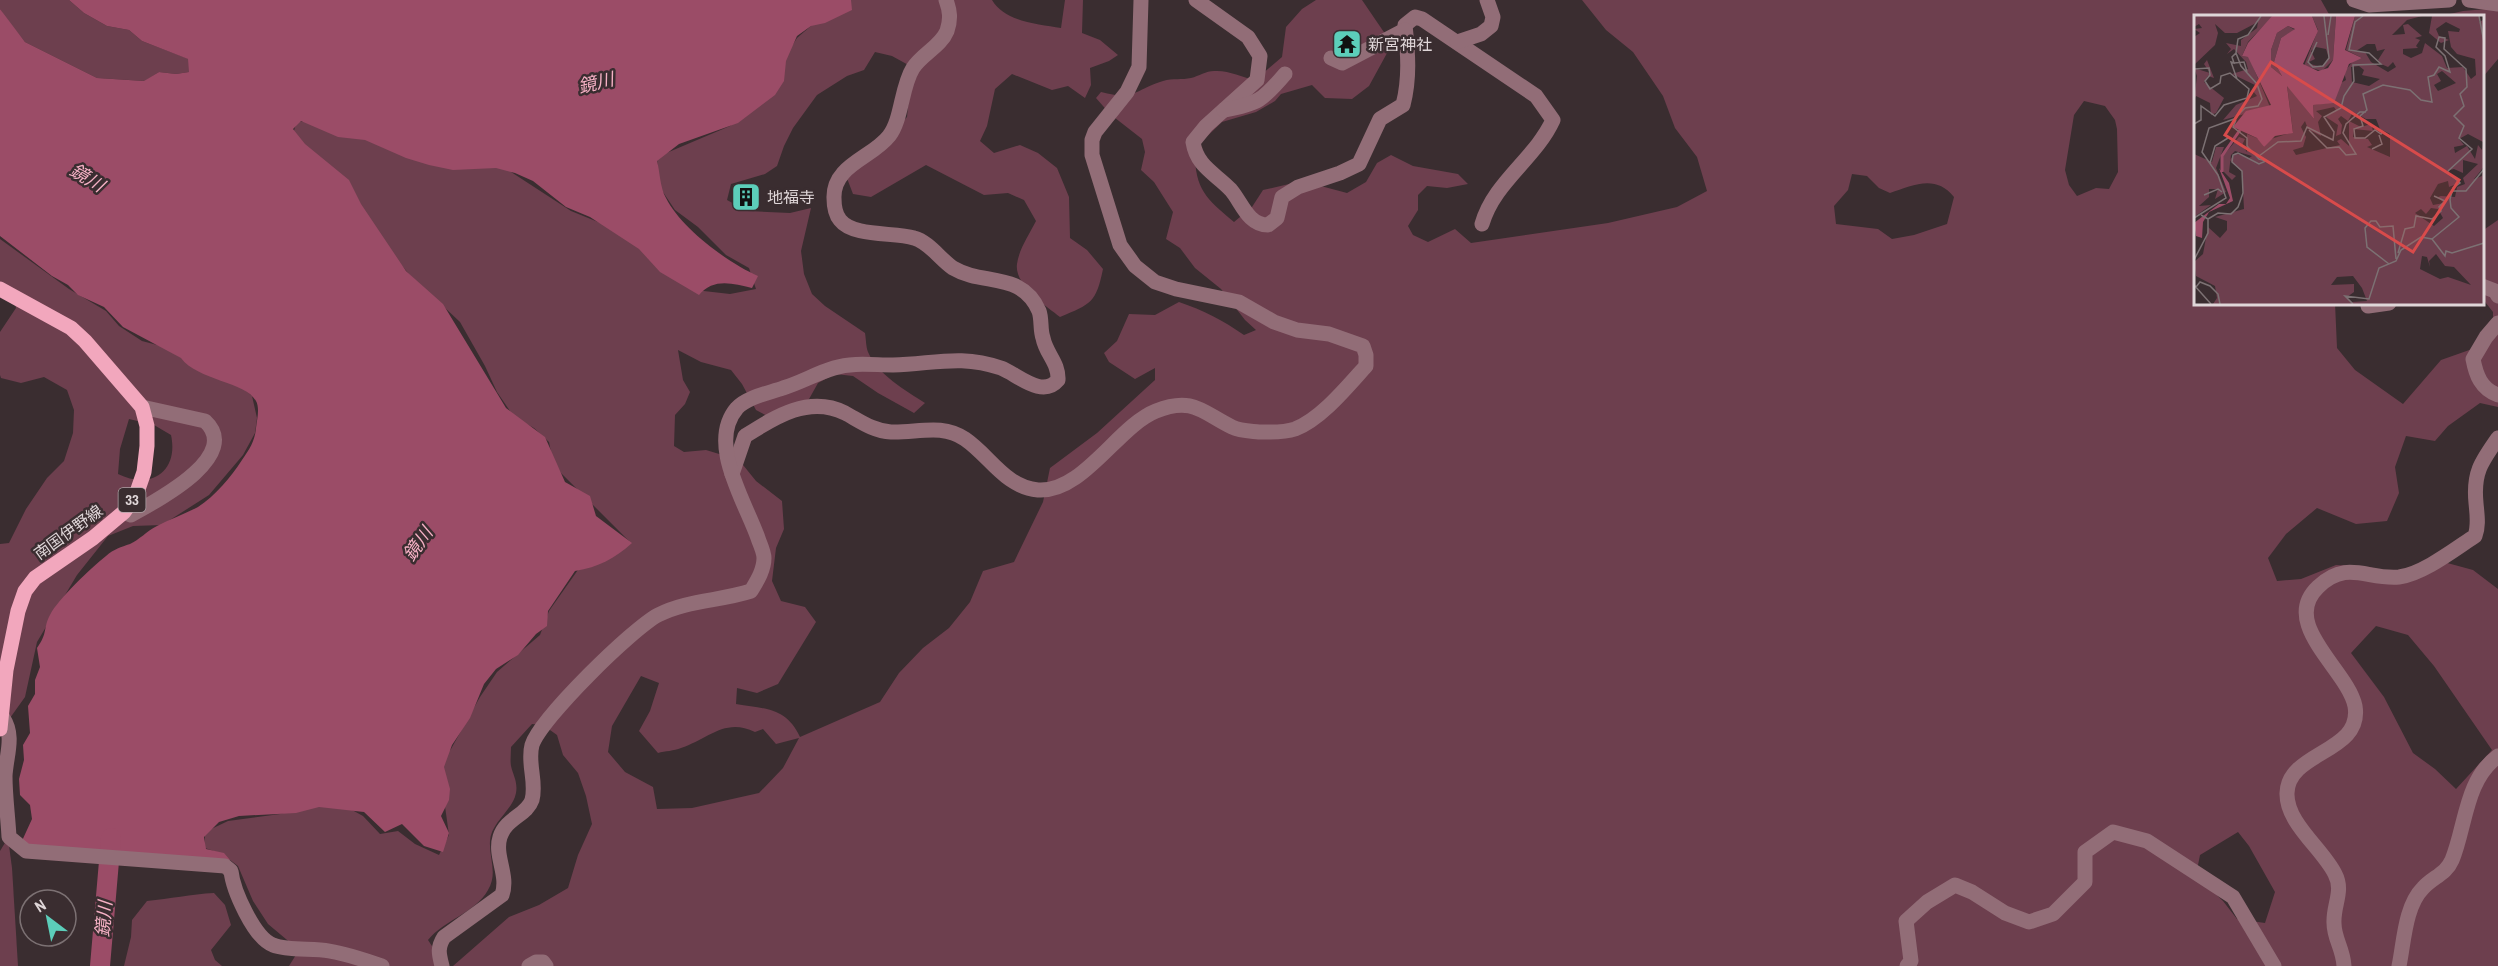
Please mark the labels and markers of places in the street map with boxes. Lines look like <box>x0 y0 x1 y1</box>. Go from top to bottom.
temple icon: 新宮神社 <box>1331 28 1363 60</box>
place label: 新宮神社 <box>1368 33 1432 55</box>
building icon: 地福寺 <box>730 181 762 213</box>
place label: 地福寺 <box>767 186 815 208</box>

